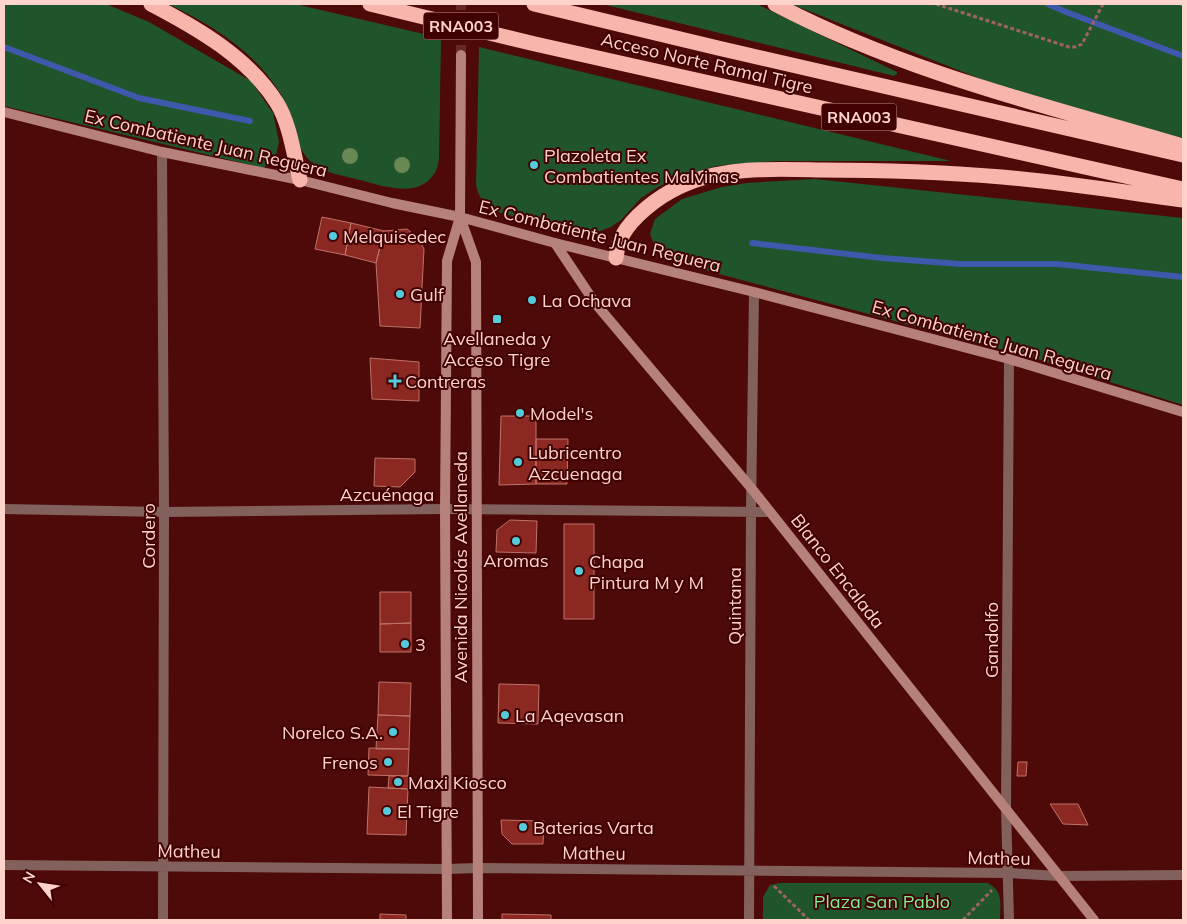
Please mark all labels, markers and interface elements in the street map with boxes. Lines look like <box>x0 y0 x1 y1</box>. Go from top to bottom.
road number: RNA003 <box>424 12 498 40</box>
street label: Acceso Norte Ramal Tigre <box>599 27 815 99</box>
street label: Ex Combatiente Juan Reguera <box>82 104 330 182</box>
road number: RNA003 <box>822 104 896 130</box>
place label: Plazoleta Ex Combatientes Malvinas <box>544 144 739 188</box>
marker: Plazoleta Ex Combatientes Malvinas <box>528 159 540 171</box>
street label: Ex Combatiente Juan Reguera <box>477 195 723 277</box>
place label: Melquisedec <box>343 225 446 248</box>
marker: Melquisedec <box>327 230 339 242</box>
place label: Gulf <box>410 283 445 306</box>
marker: Gulf <box>394 288 406 300</box>
place label: La Ochava <box>542 289 632 312</box>
marker: La Ochava <box>526 294 538 306</box>
street label: Ex Combatiente Juan Reguera <box>869 295 1115 385</box>
marker: Avellaneda y Acceso Tigre <box>491 313 503 325</box>
place label: Avellaneda y Acceso Tigre <box>443 327 551 371</box>
place label: Contreras <box>405 370 486 393</box>
marker: Contreras <box>389 375 401 387</box>
place label: Model's <box>530 402 594 425</box>
marker: Model's <box>514 407 526 419</box>
place label: Lubricentro Azcuenaga <box>528 441 622 485</box>
street label: Avenida Nicolás Avellaneda <box>449 451 472 683</box>
marker: Lubricentro Azcuenaga <box>512 456 524 468</box>
street label: Azcuénaga <box>340 483 434 506</box>
street label: Cordero <box>137 503 160 569</box>
street label: Blanco Encalada <box>786 509 890 633</box>
marker: Aromas <box>510 535 522 547</box>
place label: Aromas <box>483 549 549 572</box>
place label: Chapa Pintura M y M <box>589 550 704 594</box>
marker: Chapa Pintura M y M <box>573 565 585 577</box>
street label: Quintana <box>723 567 746 645</box>
street label: Gandolfo <box>980 602 1003 678</box>
place label: 3 <box>415 633 426 656</box>
marker: 3 <box>399 638 411 650</box>
place label: La Aqevasan <box>515 704 624 727</box>
marker: La Aqevasan <box>499 709 511 721</box>
place label: Norelco S.A. <box>282 721 383 744</box>
marker: Norelco S.A. <box>387 726 399 738</box>
place label: Frenos <box>322 751 378 774</box>
marker: Frenos <box>382 756 394 768</box>
place label: Maxi Kiosco <box>408 771 507 794</box>
marker: Maxi Kiosco <box>392 776 404 788</box>
place label: El Tigre <box>397 800 459 823</box>
marker: El Tigre <box>381 805 393 817</box>
place label: Baterias Varta <box>533 816 654 839</box>
marker: Baterias Varta <box>517 821 529 833</box>
street label: Matheu <box>157 839 221 863</box>
street label: Matheu <box>562 841 626 865</box>
street label: Matheu <box>967 846 1031 870</box>
north arrow <box>15 859 65 909</box>
text: N <box>18 868 39 887</box>
park label: Plaza San Pablo <box>814 890 950 913</box>

